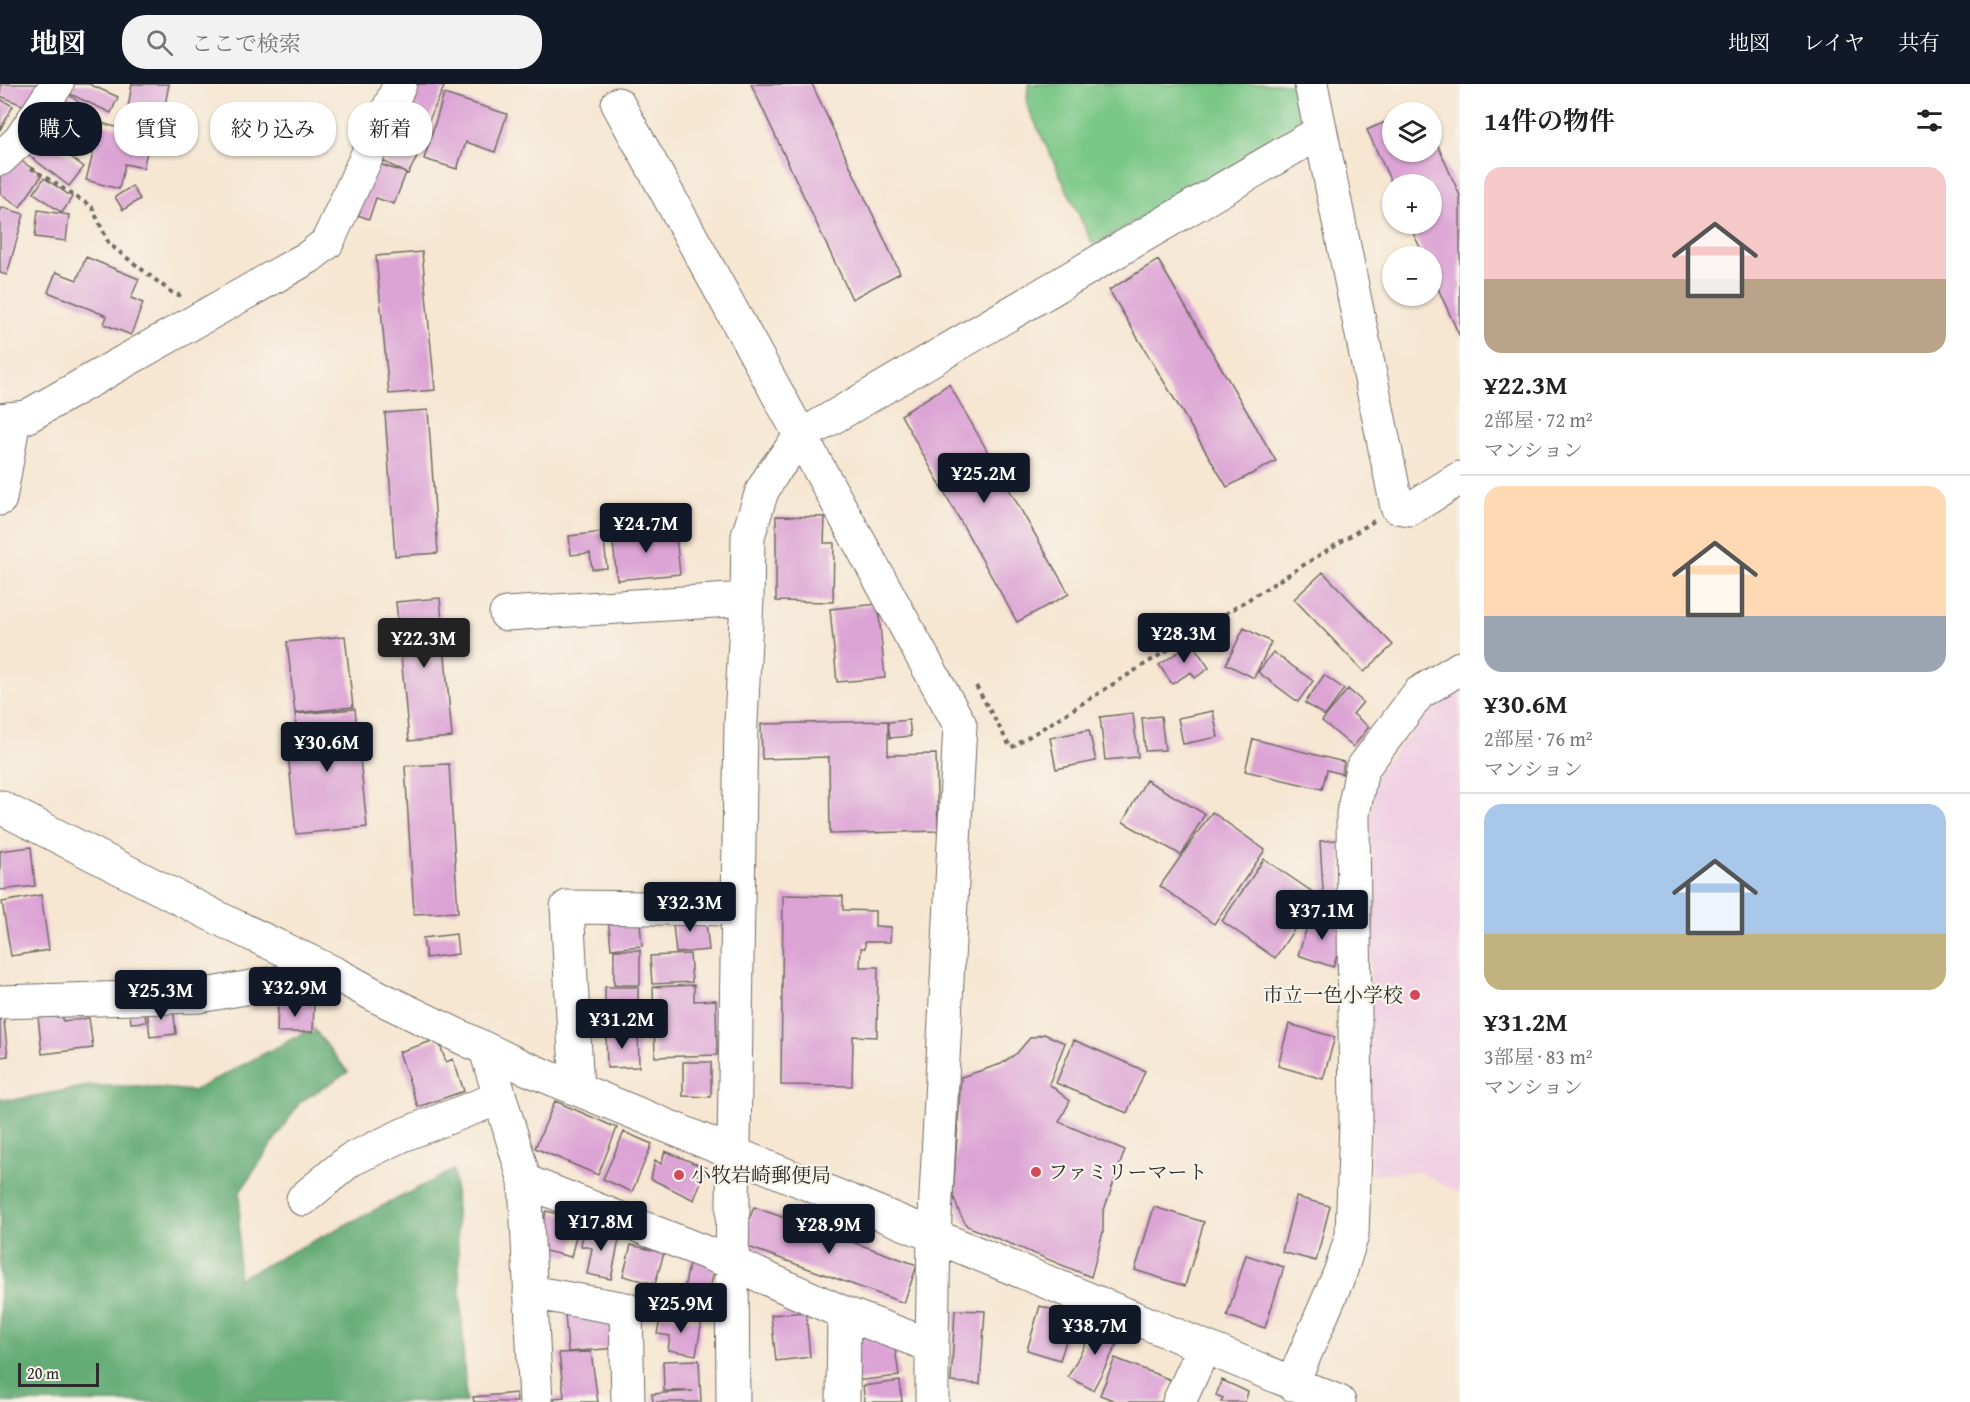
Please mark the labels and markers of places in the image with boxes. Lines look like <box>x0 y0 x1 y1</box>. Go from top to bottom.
pin: ¥25.2M <box>935 453 1033 504</box>
pin: ¥24.7M <box>597 503 695 554</box>
pin: ¥28.3M <box>1135 613 1233 664</box>
pin: ¥22.3M <box>375 618 473 669</box>
pin: ¥30.6M <box>278 722 376 773</box>
pin: ¥32.3M <box>641 882 739 933</box>
pin: ¥37.1M <box>1273 890 1371 941</box>
pin: ¥32.9M <box>246 967 344 1018</box>
pin: ¥25.3M <box>112 970 210 1021</box>
place label: 市立一色小学校 <box>1263 980 1403 1009</box>
marker: 市立一色小学校 <box>1408 988 1422 1002</box>
pin: ¥31.2M <box>573 999 671 1050</box>
place label: ファミリーマート <box>1048 1157 1208 1186</box>
place label: 小牧岩崎郵便局 <box>691 1160 831 1189</box>
marker: ファミリーマート <box>1029 1165 1043 1179</box>
marker: 小牧岩崎郵便局 <box>672 1168 686 1182</box>
pin: ¥17.8M <box>552 1201 650 1252</box>
pin: ¥28.9M <box>780 1204 878 1255</box>
pin: ¥25.9M <box>632 1283 730 1334</box>
pin: ¥38.7M <box>1046 1305 1144 1356</box>

